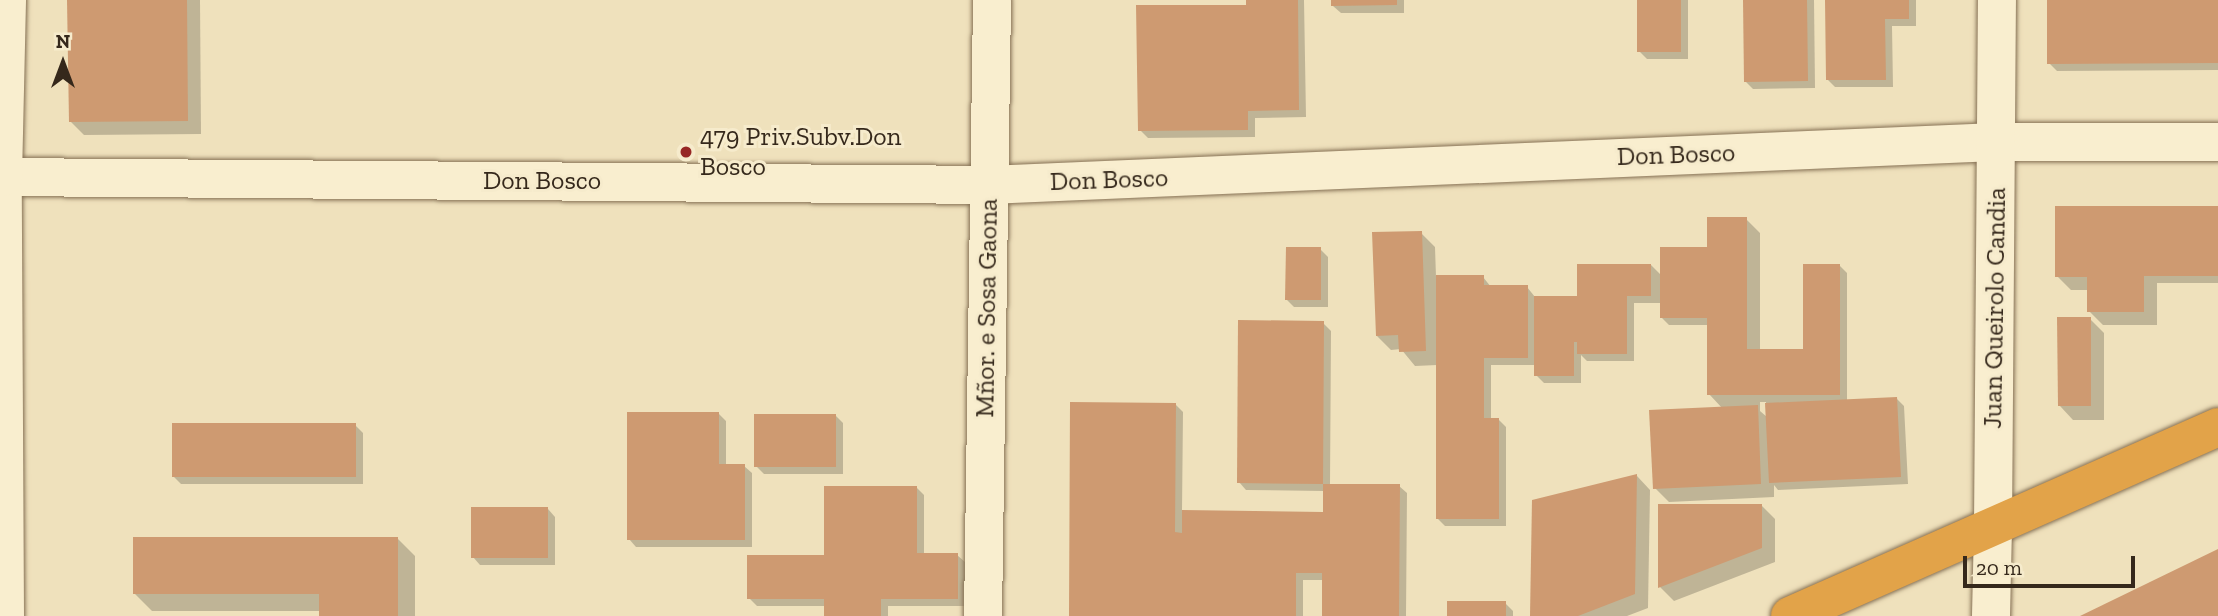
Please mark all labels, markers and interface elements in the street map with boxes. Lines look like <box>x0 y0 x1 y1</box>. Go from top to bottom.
north arrow <box>28 28 98 98</box>
text: N <box>56 30 70 53</box>
place label: 479 Priv.Subv.Don Bosco <box>700 121 901 182</box>
street label: Don Bosco <box>1616 137 1736 173</box>
marker: 479 Priv.Subv.Don Bosco <box>678 144 694 160</box>
street label: Don Bosco <box>1049 162 1169 198</box>
street label: Don Bosco <box>483 165 601 197</box>
street label: Juan Queirolo Candia <box>1977 187 2013 429</box>
street label: Mñor. e Sosa Gaona <box>969 198 1005 418</box>
scale bar <box>1966 542 2138 586</box>
text: 20 m <box>1976 555 2022 580</box>

